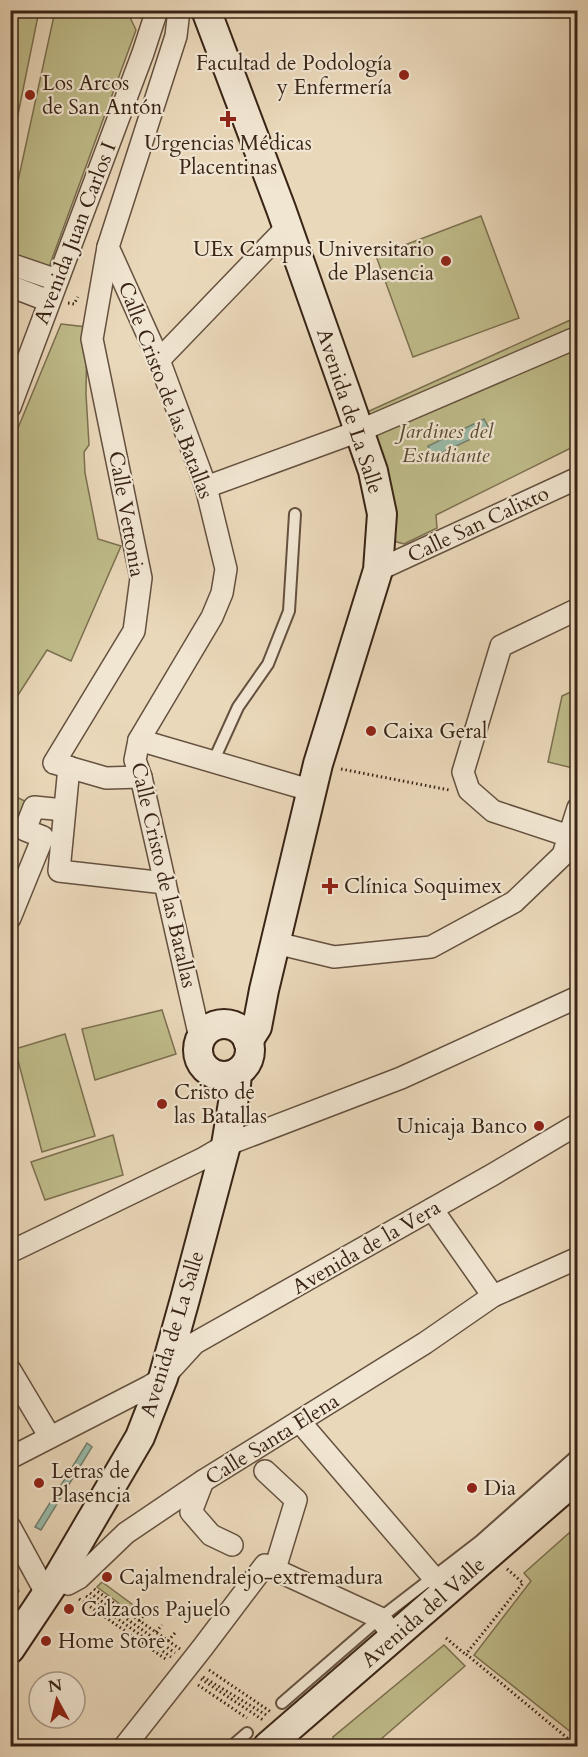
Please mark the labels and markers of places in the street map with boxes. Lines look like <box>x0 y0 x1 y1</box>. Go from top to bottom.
place label: Facultad de Podología y Enfermería <box>196 49 392 102</box>
marker: Facultad de Podología y Enfermería <box>397 68 411 82</box>
place label: Los Arcos de San Antón <box>42 69 162 122</box>
marker: Los Arcos de San Antón <box>23 88 37 102</box>
marker: Urgencias Médicas Placentinas <box>219 110 237 128</box>
place label: Urgencias Médicas Placentinas <box>144 129 312 182</box>
place label: UEx Campus Universitario de Plasencia <box>193 235 434 288</box>
marker: UEx Campus Universitario de Plasencia <box>439 254 453 268</box>
place label: Caixa Geral <box>383 717 487 746</box>
marker: Caixa Geral <box>364 724 378 738</box>
place label: Clínica Soquimex <box>344 872 502 901</box>
marker: Clínica Soquimex <box>321 877 339 895</box>
place label: Cristo de las Batallas <box>174 1078 267 1131</box>
marker: Cristo de las Batallas <box>155 1097 169 1111</box>
place label: Unicaja Banco <box>397 1112 527 1141</box>
marker: Unicaja Banco <box>532 1119 546 1133</box>
place label: Letras de Plasencia <box>51 1457 131 1510</box>
place label: Dia <box>484 1474 516 1503</box>
marker: Letras de Plasencia <box>32 1476 46 1490</box>
marker: Dia <box>465 1481 479 1495</box>
place label: Cajalmendralejo-extremadura <box>119 1563 383 1592</box>
marker: Cajalmendralejo-extremadura <box>100 1570 114 1584</box>
place label: Calzados Pajuelo <box>81 1595 230 1624</box>
marker: Calzados Pajuelo <box>62 1602 76 1616</box>
place label: Home Store <box>58 1627 166 1656</box>
marker: Home Store <box>39 1634 53 1648</box>

